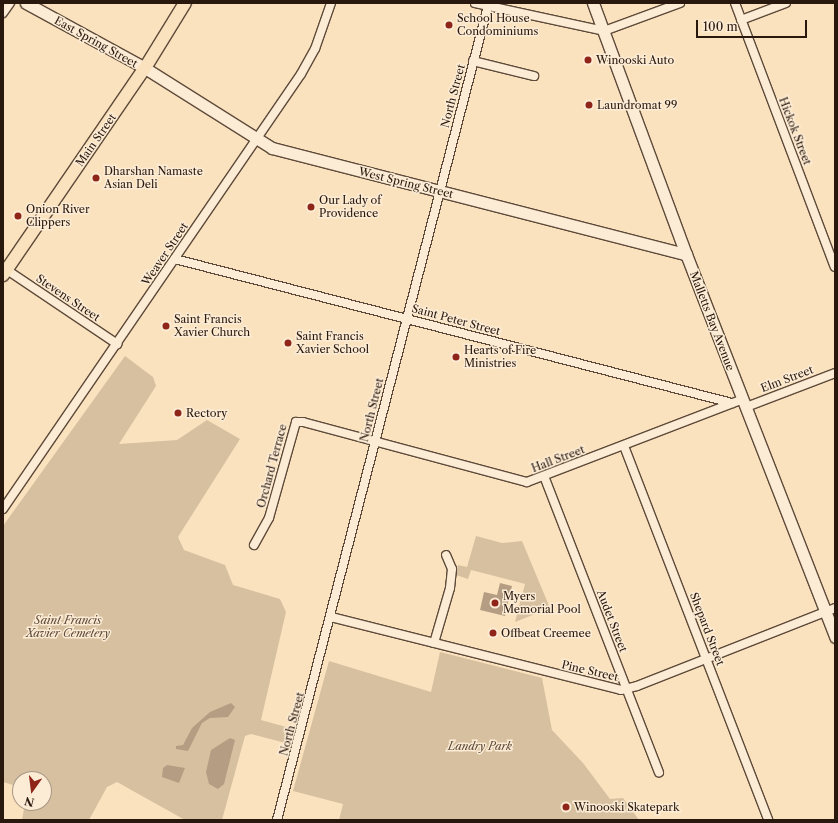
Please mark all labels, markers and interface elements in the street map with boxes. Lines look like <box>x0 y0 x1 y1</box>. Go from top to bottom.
place label: School House Condominiums <box>457 12 538 38</box>
scale bar <box>698 12 809 38</box>
street label: East Spring Street <box>52 14 140 70</box>
text: 100 m <box>703 19 738 34</box>
marker: School House Condominiums <box>444 20 454 30</box>
place label: Winooski Auto <box>596 53 675 67</box>
marker: Winooski Auto <box>583 55 593 65</box>
street label: North Street <box>438 63 468 129</box>
street label: Hickok Street <box>776 95 814 167</box>
place label: Laundromat 99 <box>597 98 677 112</box>
marker: Laundromat 99 <box>584 100 594 110</box>
street label: Main Street <box>73 111 119 169</box>
place label: Dharshan Namaste Asian Deli <box>104 165 203 191</box>
street label: West Spring Street <box>357 165 455 201</box>
marker: Dharshan Namaste Asian Deli <box>91 173 101 183</box>
place label: Our Lady of Providence <box>319 194 382 220</box>
marker: Our Lady of Providence <box>306 202 316 212</box>
place label: Onion River Clippers <box>26 203 90 229</box>
marker: Onion River Clippers <box>13 211 23 221</box>
street label: Weaver Street <box>139 220 191 288</box>
street label: Malletts Bay Avenue <box>687 269 737 373</box>
street label: Stevens Street <box>34 272 102 324</box>
street label: Saint Peter Street <box>410 302 502 338</box>
place label: Saint Francis Xavier Church <box>174 313 250 339</box>
marker: Saint Francis Xavier Church <box>161 321 171 331</box>
place label: Saint Francis Xavier School <box>296 330 369 356</box>
marker: Saint Francis Xavier School <box>283 338 293 348</box>
place label: Hearts of Fire Ministries <box>464 344 536 370</box>
marker: Hearts of Fire Ministries <box>451 352 461 362</box>
street label: Elm Street <box>759 363 815 395</box>
street label: North Street <box>358 377 386 443</box>
place label: Rectory <box>186 406 227 420</box>
marker: Rectory <box>173 408 183 418</box>
street label: Orchard Terrace <box>254 423 290 509</box>
street label: Hall Street <box>530 443 586 475</box>
street label: Audet Street <box>594 588 630 654</box>
place label: Myers Memorial Pool <box>503 590 581 616</box>
street label: Shepard Street <box>687 590 727 668</box>
marker: Myers Memorial Pool <box>490 598 500 608</box>
park label: Saint Francis Xavier Cemetery <box>26 614 110 640</box>
place label: Offbeat Creemee <box>501 626 591 640</box>
marker: Offbeat Creemee <box>488 628 498 638</box>
street label: Pine Street <box>560 658 620 684</box>
street label: North Street <box>277 691 307 757</box>
park label: Landry Park <box>448 739 512 753</box>
north arrow <box>12 771 52 811</box>
text: N <box>23 794 36 810</box>
place label: Winooski Skatepark <box>574 800 679 814</box>
marker: Winooski Skatepark <box>561 802 571 812</box>

